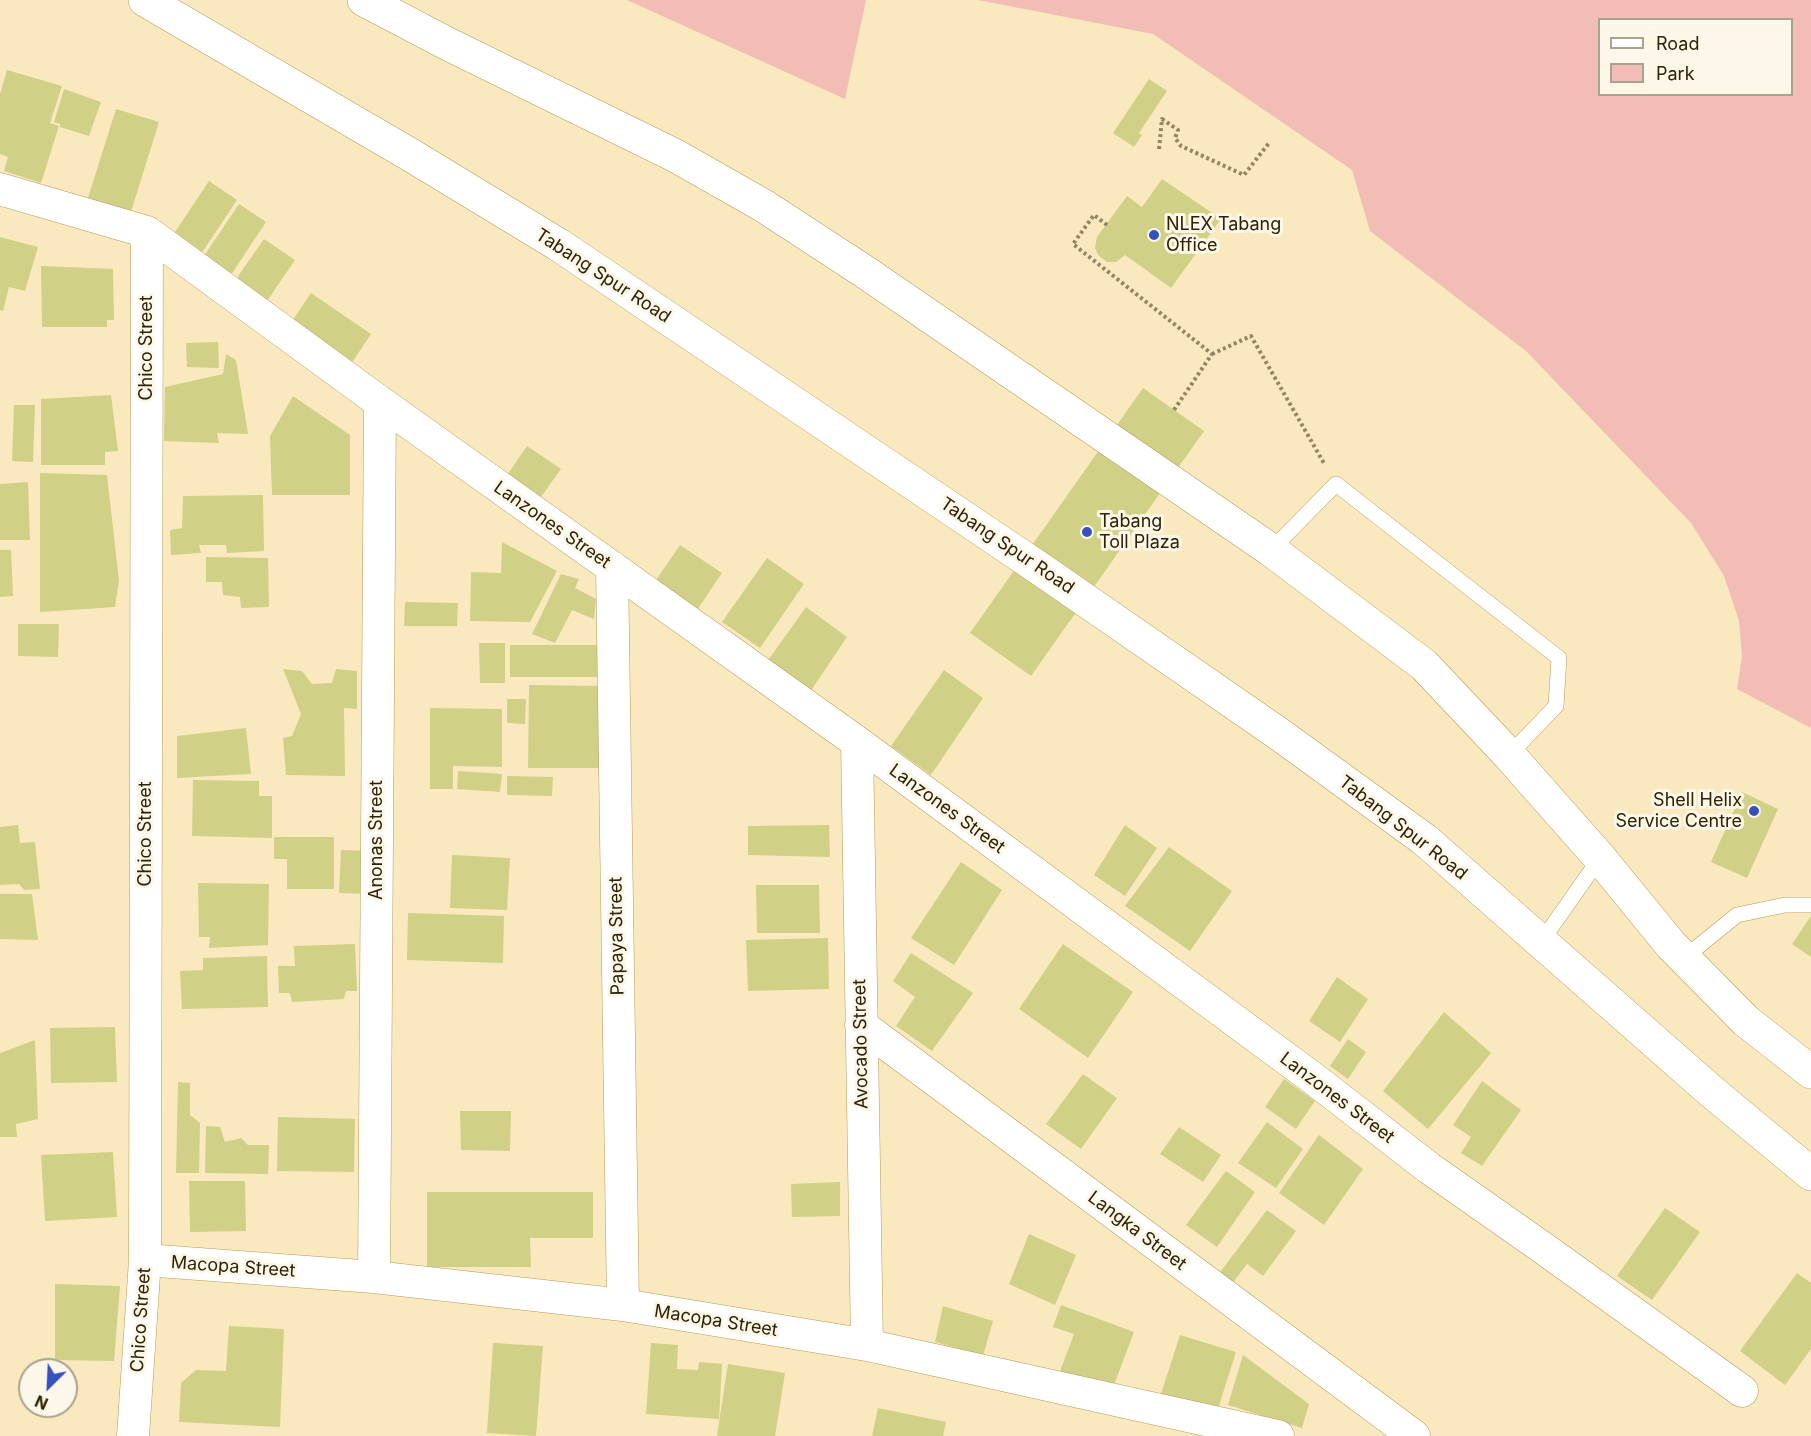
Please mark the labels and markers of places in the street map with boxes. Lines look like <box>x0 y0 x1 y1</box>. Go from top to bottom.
place label: NLEX Tabang Office <box>1166 214 1281 256</box>
marker: NLEX Tabang Office <box>1147 228 1161 242</box>
place label: Tabang Toll Plaza <box>1099 511 1180 554</box>
marker: Tabang Toll Plaza <box>1080 525 1094 539</box>
place label: Shell Helix Service Centre <box>1615 790 1742 832</box>
marker: Shell Helix Service Centre <box>1747 804 1761 818</box>

